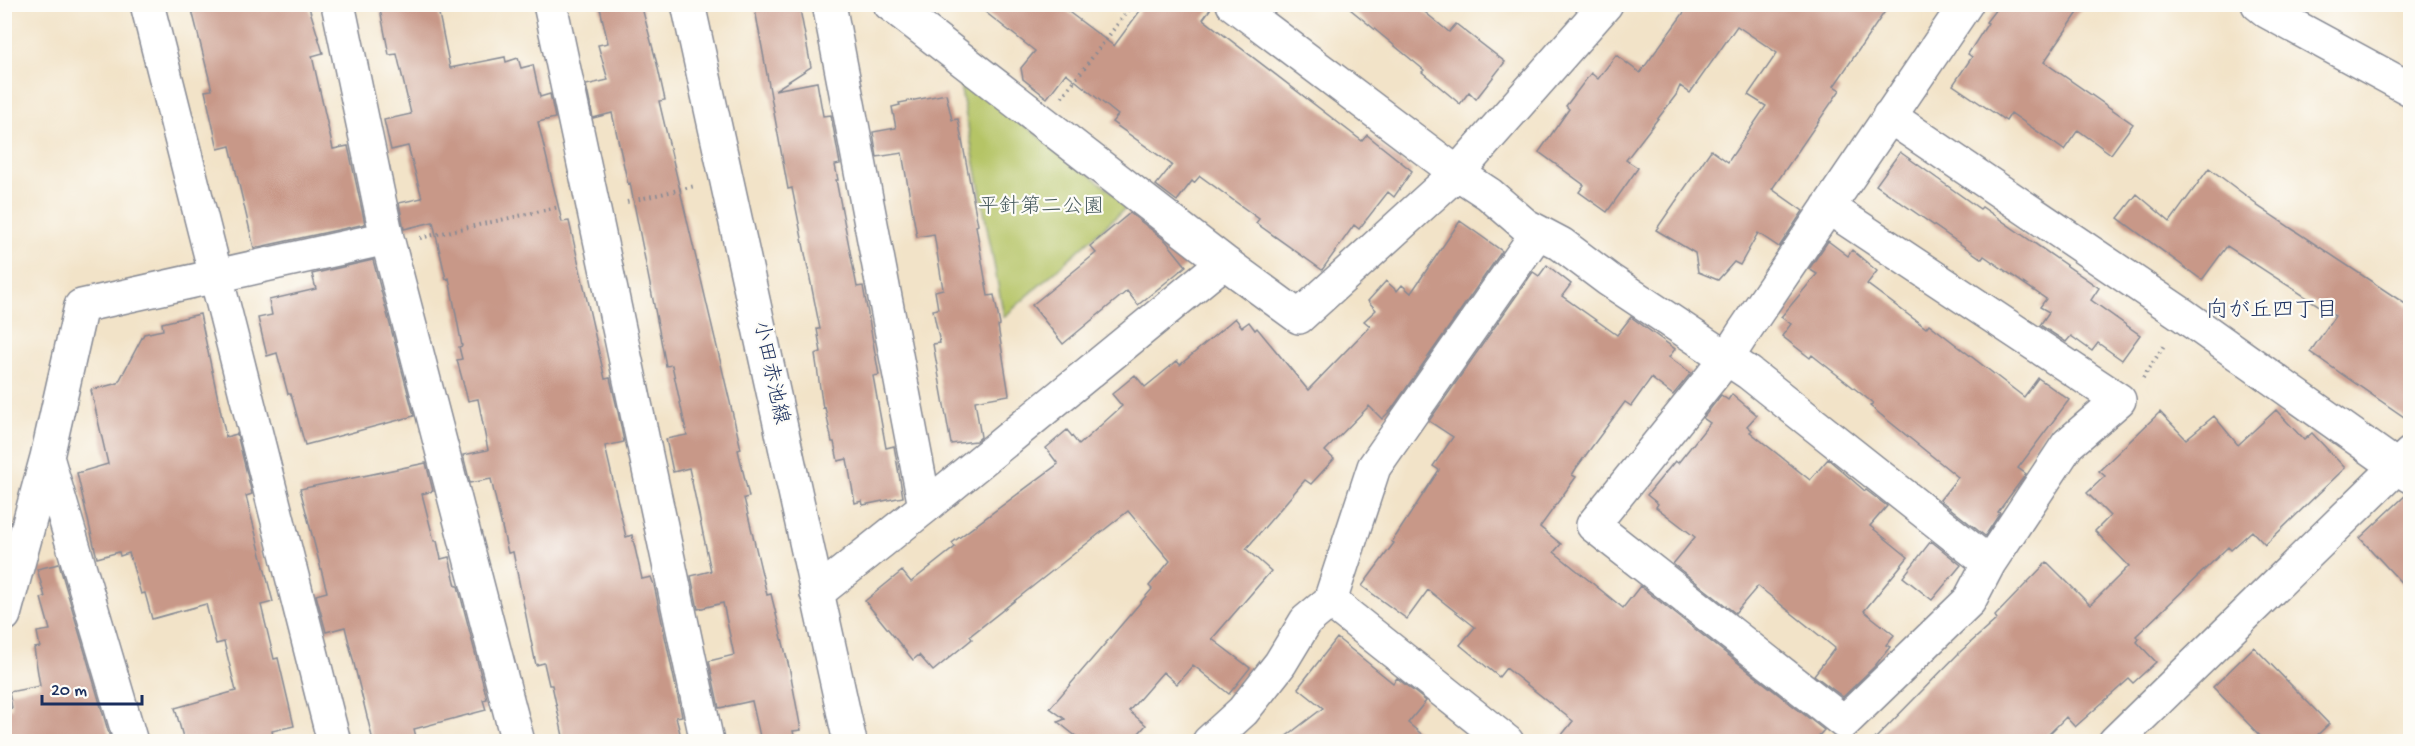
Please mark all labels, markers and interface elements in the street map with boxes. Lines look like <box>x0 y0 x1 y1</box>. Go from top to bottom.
park label: 平針第二公園 <box>978 195 1104 221</box>
district label: 向が丘四丁目 <box>2206 298 2338 325</box>
street label: 小田赤池線 <box>746 319 793 427</box>
scale bar <box>42 668 142 706</box>
text: 20 m <box>51 681 87 702</box>

